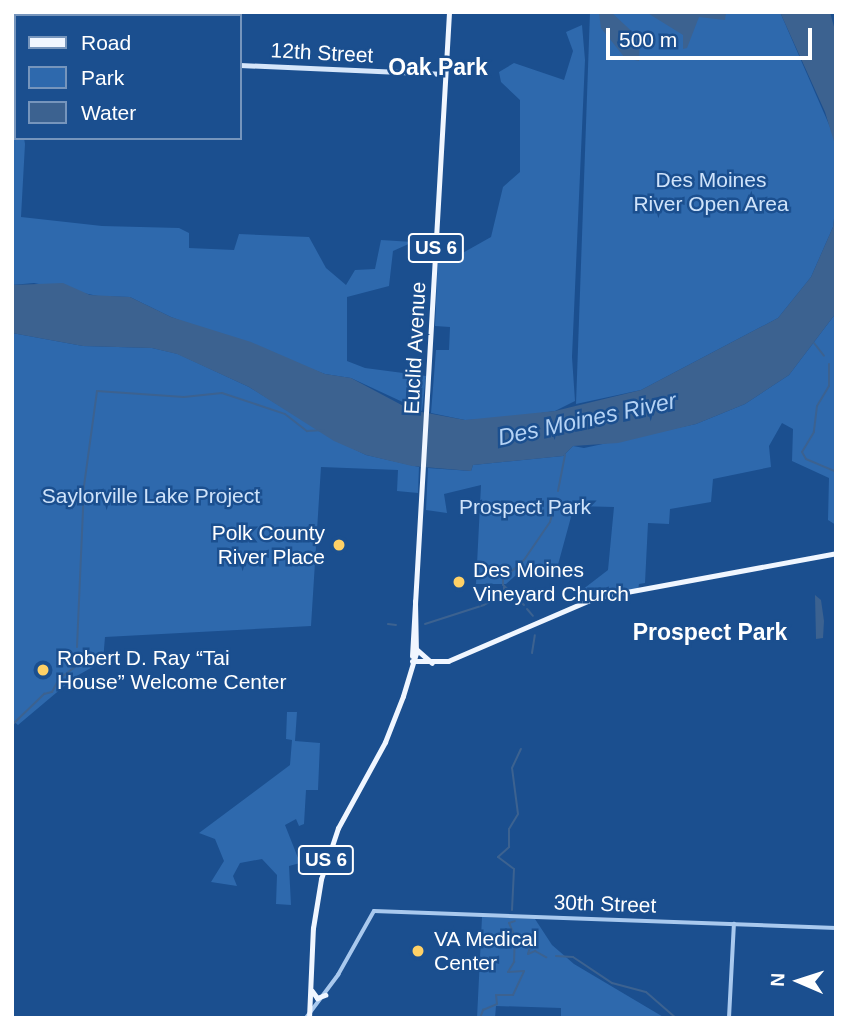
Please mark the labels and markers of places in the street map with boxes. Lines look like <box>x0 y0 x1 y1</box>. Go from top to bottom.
place label: Polk County River Place <box>212 520 325 570</box>
marker: Polk County River Place <box>331 537 347 553</box>
place label: Des Moines Vineyard Church <box>473 557 629 607</box>
marker: Des Moines Vineyard Church <box>451 574 467 590</box>
place label: Robert D. Ray “Tai House” Welcome Center <box>57 645 287 695</box>
marker: Robert D. Ray “Tai House” Welcome Center <box>35 662 51 678</box>
place label: VA Medical Center <box>434 926 539 976</box>
marker: VA Medical Center <box>408 941 428 961</box>

